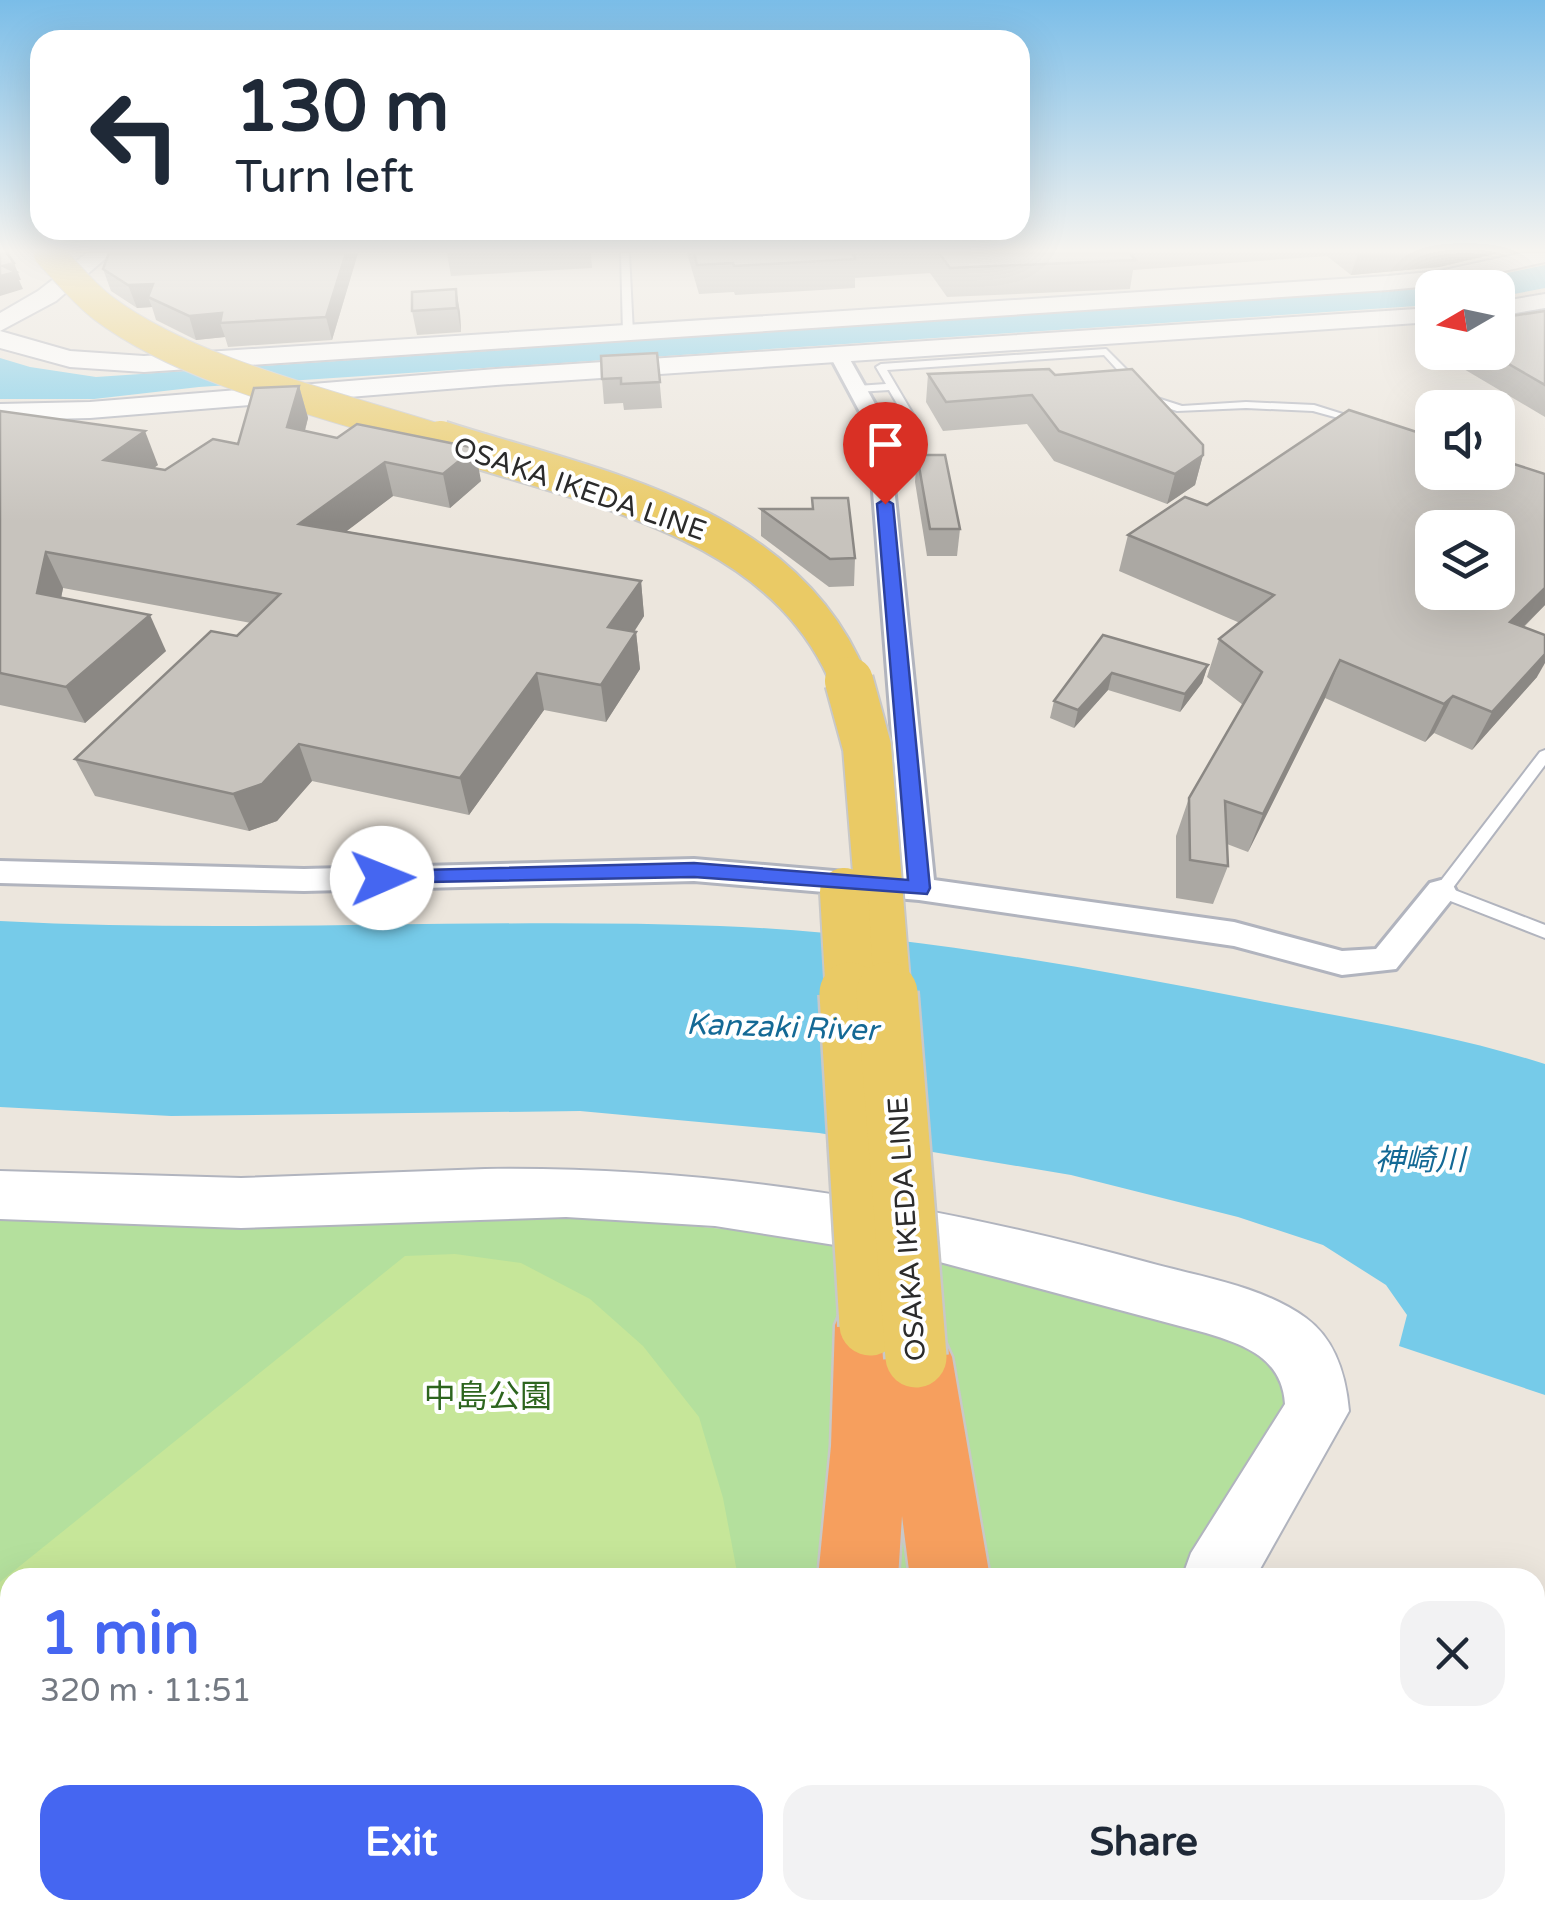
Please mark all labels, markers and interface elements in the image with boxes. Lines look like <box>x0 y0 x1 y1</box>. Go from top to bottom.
text: 130 m <box>235 66 449 150</box>
icon: left <box>70 70 200 200</box>
text: Turn left <box>235 151 414 205</box>
north arrow <box>1415 270 1515 370</box>
map controls <box>1415 270 1515 610</box>
button: sound <box>1415 390 1515 490</box>
pin <box>843 402 928 505</box>
icon: arrive <box>858 417 913 472</box>
street label: OSAKA IKEDA LINE <box>449 430 711 548</box>
button: layers <box>1415 510 1515 610</box>
position arrow <box>330 826 434 930</box>
water label: Kanzaki River <box>686 1006 882 1049</box>
street label: OSAKA IKEDA LINE <box>881 1096 933 1362</box>
water label: 神崎川 <box>1375 1142 1468 1179</box>
park label: 中島公園 <box>424 1378 552 1416</box>
text: 1 min <box>40 1598 200 1670</box>
button: close <box>1400 1601 1505 1706</box>
text: 320 m · 11:51 <box>40 1672 252 1710</box>
button: Exit <box>40 1785 763 1900</box>
button: Share <box>783 1785 1505 1900</box>

